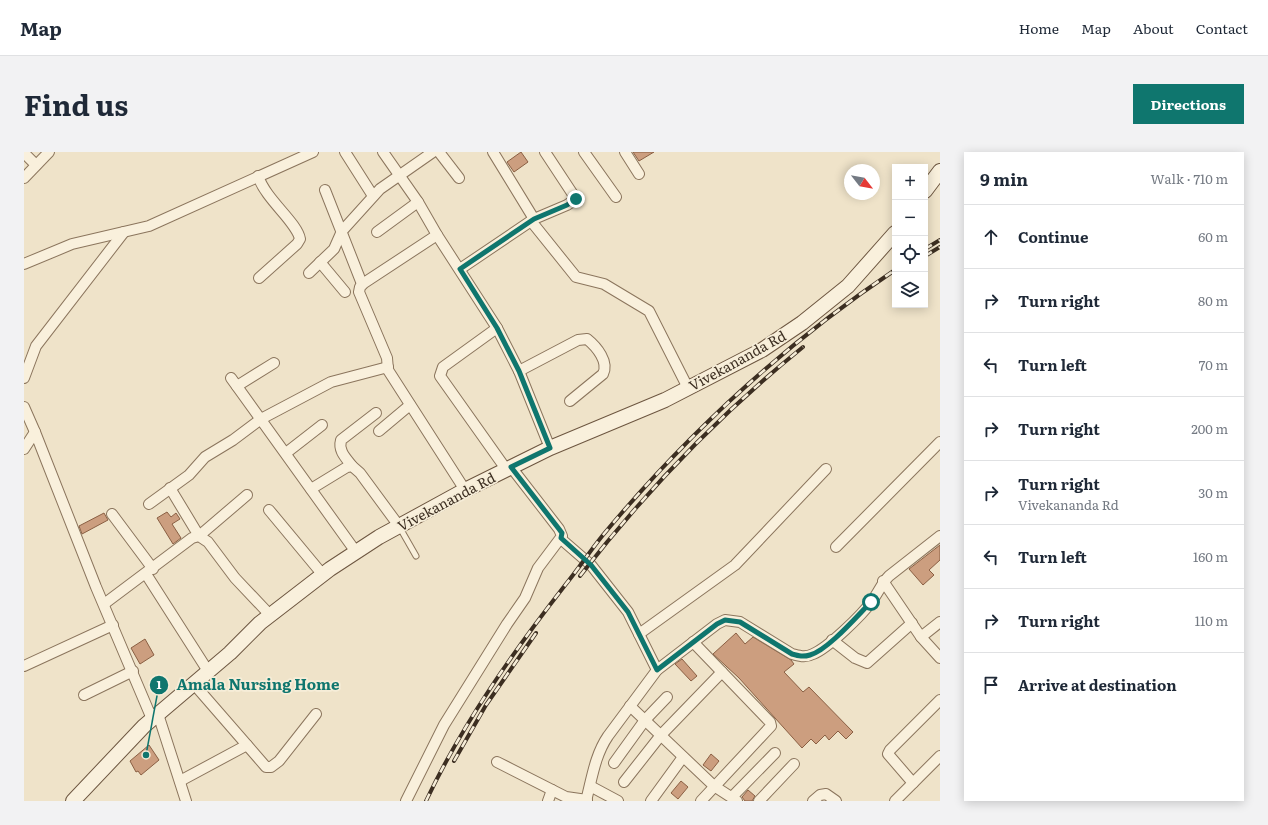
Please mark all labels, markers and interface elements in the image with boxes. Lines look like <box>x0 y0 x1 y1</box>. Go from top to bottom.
text: Map <box>20 14 62 42</box>
text: Home <box>1019 18 1059 38</box>
text: Map <box>1081 18 1111 38</box>
text: About <box>1133 18 1174 38</box>
text: Contact <box>1196 18 1248 38</box>
text: Find us <box>24 83 128 125</box>
button: Directions <box>1133 84 1244 124</box>
north arrow <box>844 164 880 200</box>
map controls <box>892 164 928 308</box>
button: + <box>892 164 928 200</box>
text: 9 min <box>980 166 1028 191</box>
text: Walk · 710 m <box>1151 169 1228 188</box>
route end <box>567 190 585 208</box>
button: − <box>892 200 928 236</box>
text: Continue <box>1018 225 1088 248</box>
icon: ahead <box>980 226 1002 248</box>
text: 60 m <box>1198 227 1228 246</box>
button: locate <box>892 236 928 272</box>
button: layers <box>892 272 928 308</box>
text: Turn right <box>1018 289 1100 312</box>
icon: right <box>980 290 1002 312</box>
text: 80 m <box>1198 291 1228 310</box>
street label: Vivekananda Rd <box>685 325 790 395</box>
text: Turn left <box>1018 353 1087 376</box>
icon: left <box>980 354 1002 376</box>
text: 70 m <box>1199 355 1228 374</box>
text: Turn right <box>1018 417 1100 440</box>
icon: right <box>980 418 1002 440</box>
text: 200 m <box>1191 419 1228 438</box>
street label: Vivekananda Rd <box>393 467 499 535</box>
text: Turn right <box>1018 472 1100 495</box>
icon: right <box>980 482 1002 504</box>
text: 30 m <box>1198 483 1228 502</box>
text: Vivekananda Rd <box>1018 495 1119 514</box>
text: Turn left <box>1018 545 1087 568</box>
icon: left <box>980 546 1002 568</box>
text: 160 m <box>1193 547 1228 566</box>
route start <box>862 593 880 611</box>
text: Turn right <box>1018 609 1100 632</box>
icon: right <box>980 610 1002 632</box>
text: 110 m <box>1195 611 1228 630</box>
callout: Amala Nursing Home <box>149 671 347 698</box>
text: Amala Nursing Home <box>177 672 340 695</box>
text: Arrive at destination <box>1018 673 1177 696</box>
icon: arrive <box>980 674 1002 696</box>
text: 1 <box>157 675 162 693</box>

